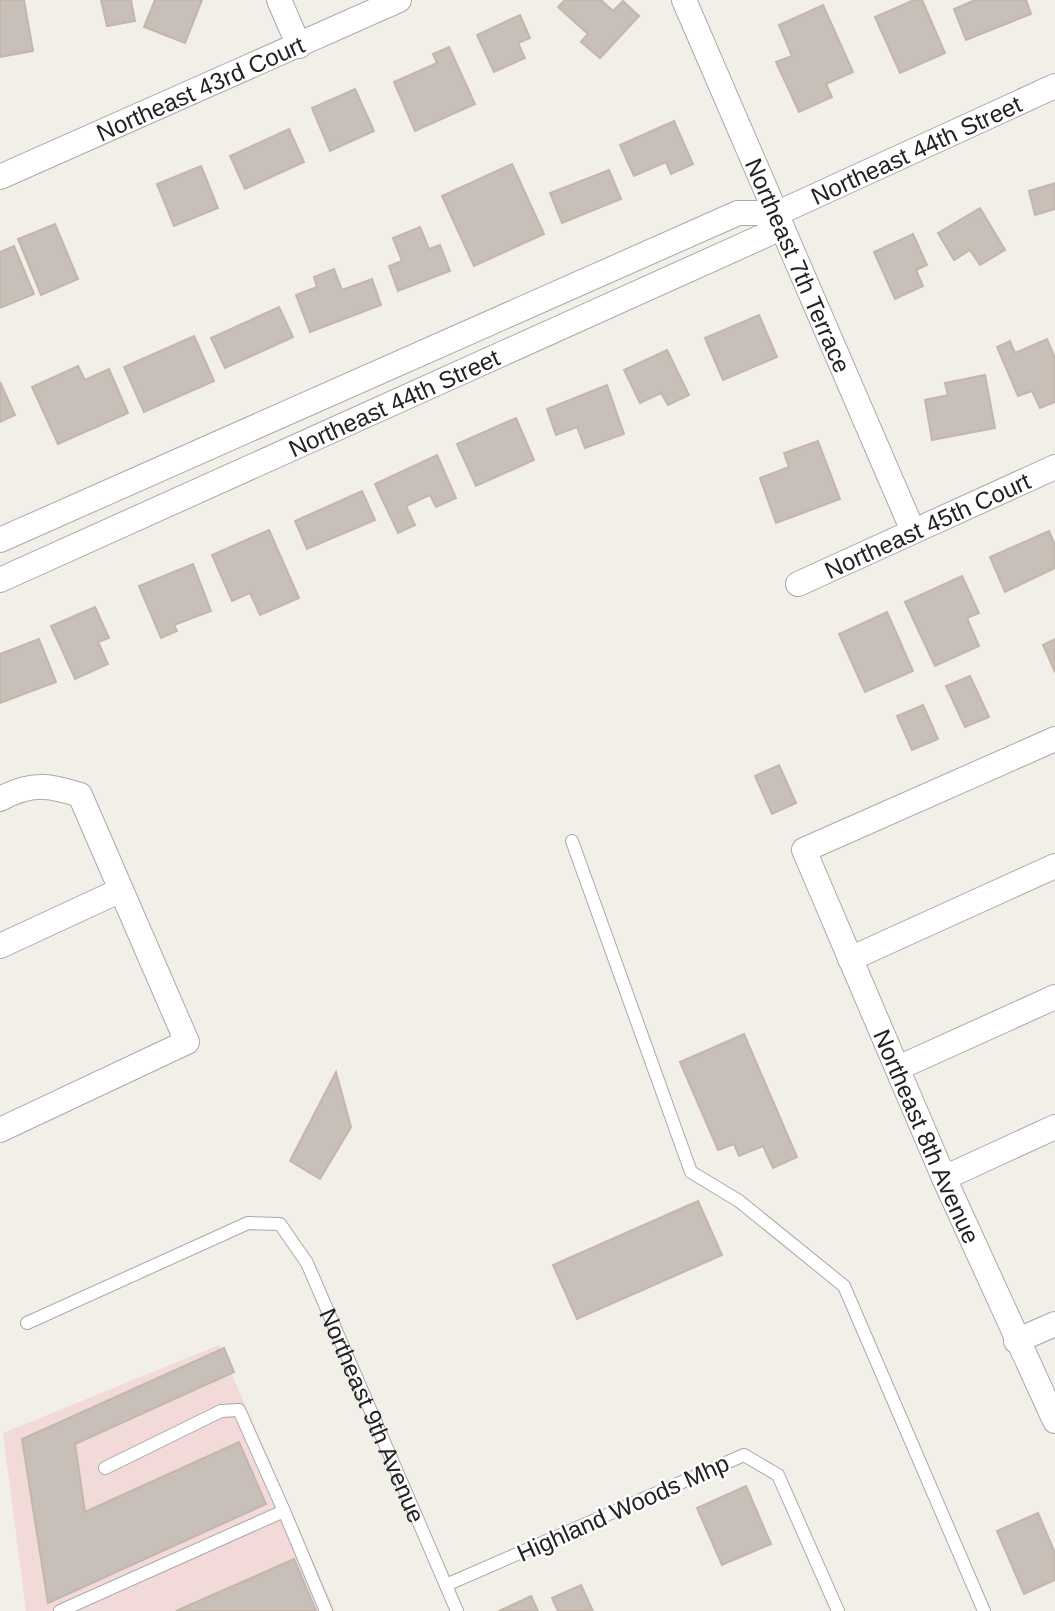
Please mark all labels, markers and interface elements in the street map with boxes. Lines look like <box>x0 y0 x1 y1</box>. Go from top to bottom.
street label: Northeast 43rd Court <box>92 30 308 146</box>
street label: Northeast 44th Street <box>807 90 1026 210</box>
street label: Northeast 7th Terrace <box>740 154 856 377</box>
street label: Northeast 44th Street <box>284 343 504 462</box>
street label: Northeast 45th Court <box>820 467 1035 584</box>
street label: Northeast 8th Avenue <box>869 1025 985 1247</box>
street label: Northeast 9th Avenue <box>315 1304 431 1527</box>
street label: Highland Woods Mhp <box>513 1449 733 1567</box>

